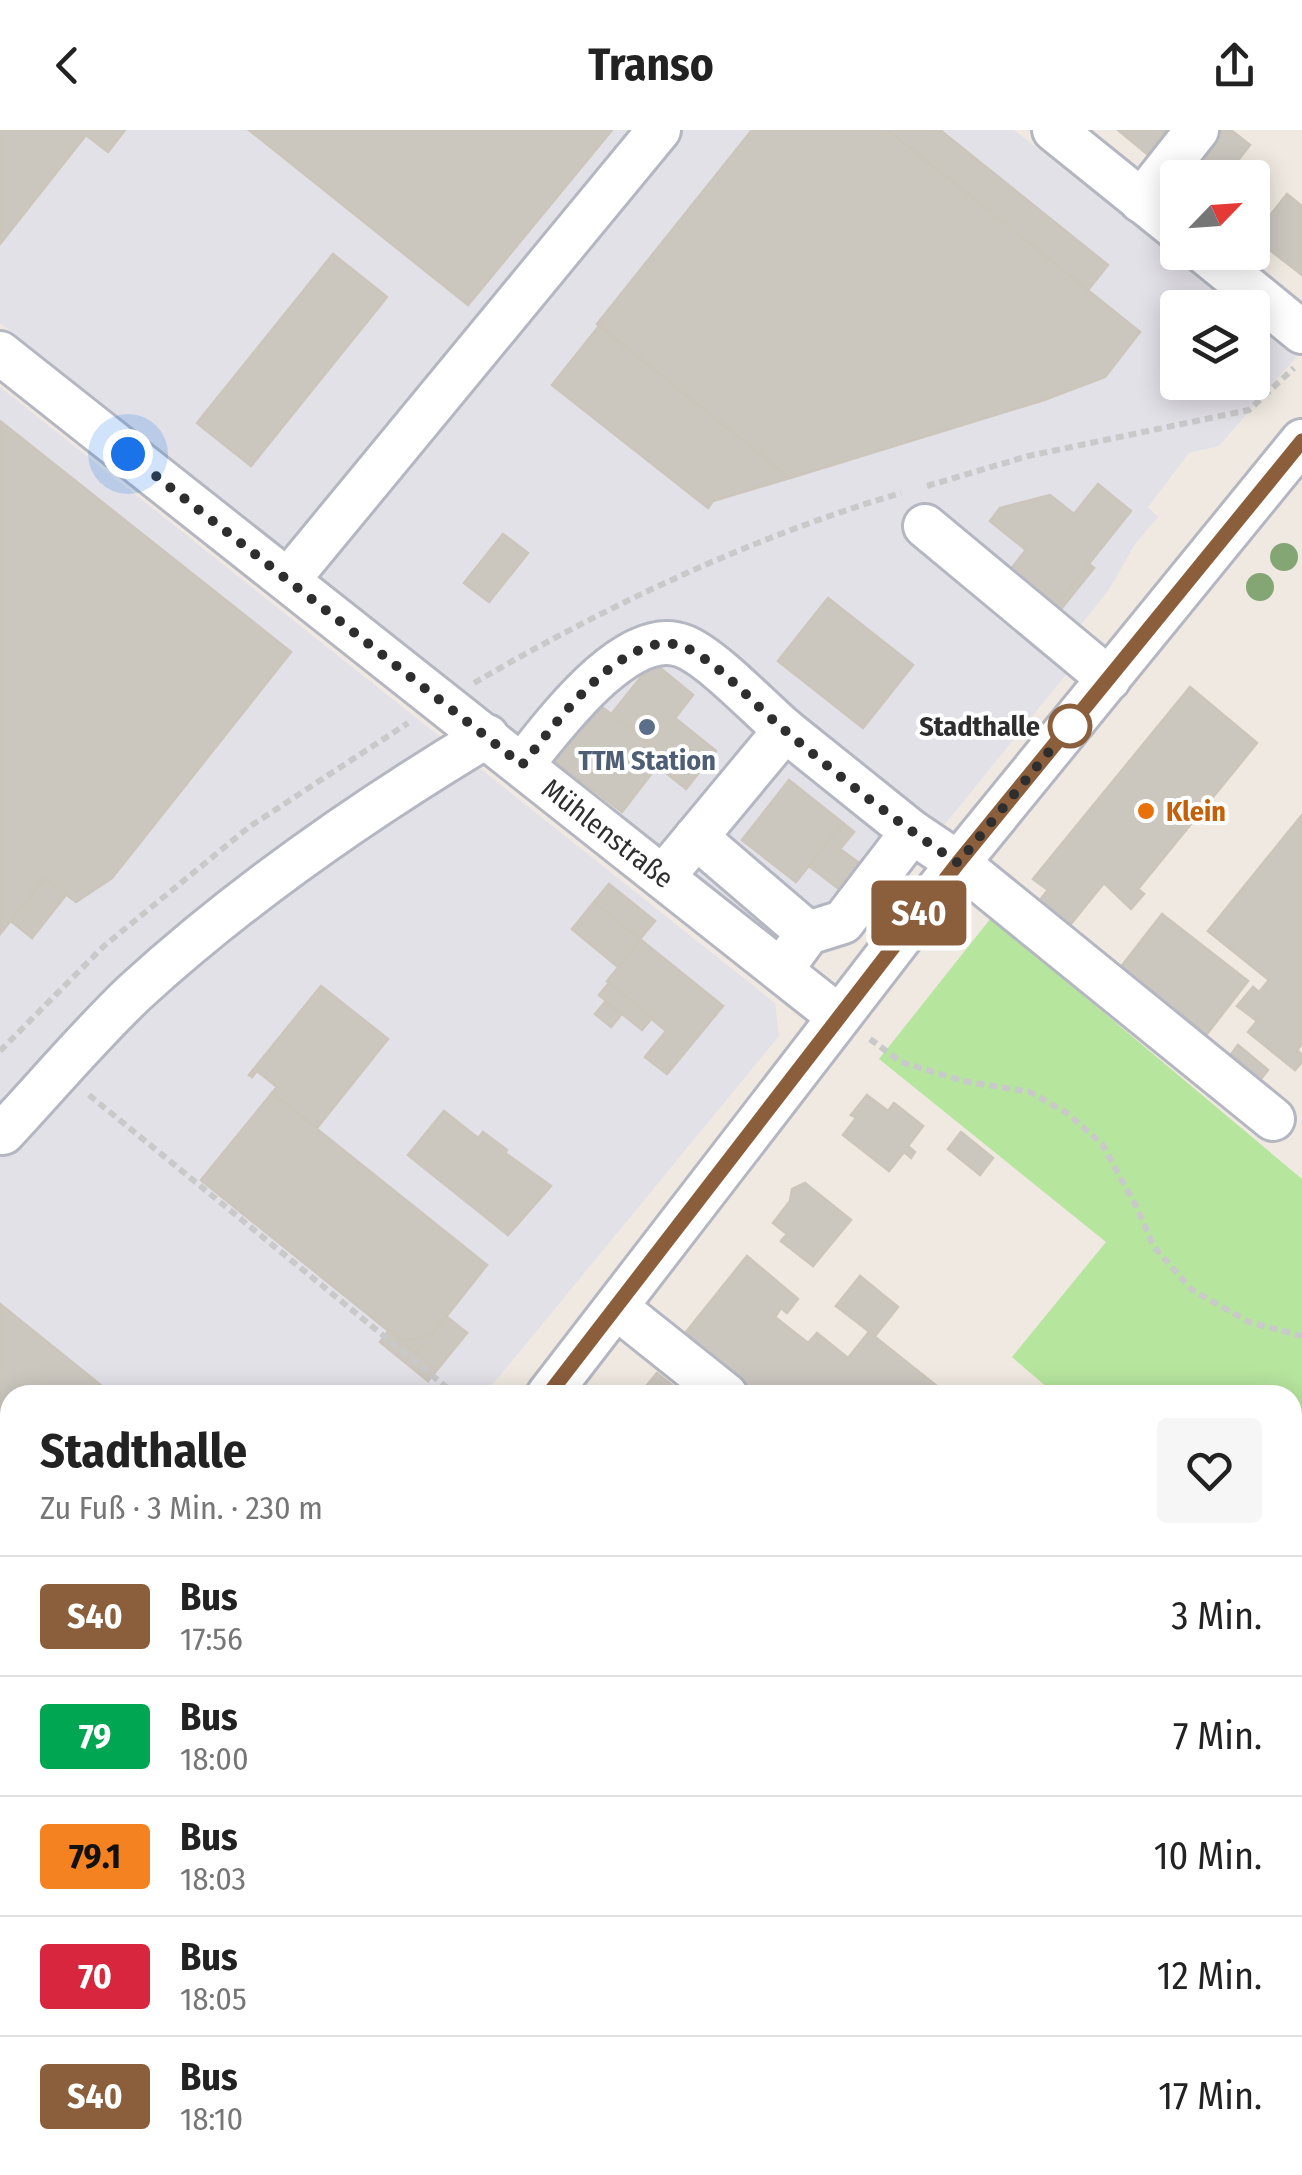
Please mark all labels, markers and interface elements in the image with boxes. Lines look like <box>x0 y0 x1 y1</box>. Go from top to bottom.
icon: back <box>40 38 95 93</box>
text: Transo <box>588 38 714 92</box>
icon: share <box>1207 38 1262 93</box>
north arrow <box>1160 160 1270 270</box>
map controls <box>1160 160 1270 400</box>
button: layers <box>1160 290 1270 400</box>
your location <box>103 429 153 479</box>
marker: Stadthalle <box>1049 705 1091 747</box>
place label: Stadthalle <box>919 710 1040 743</box>
marker: TTM Station <box>636 716 658 738</box>
place label: TTM Station <box>578 744 716 777</box>
street label: Mühlenstraße <box>535 772 680 895</box>
place label: Klein <box>1166 795 1226 828</box>
marker: Klein <box>1135 800 1157 822</box>
line badge: S40 <box>862 880 976 946</box>
text: S40 <box>891 892 947 934</box>
button: heart <box>1157 1418 1262 1523</box>
text: Stadthalle <box>40 1422 247 1480</box>
text: Zu Fuß · 3 Min. · 230 m <box>40 1489 323 1527</box>
text: Bus <box>180 1574 238 1620</box>
text: 3 Min. <box>1171 1593 1262 1639</box>
text: S40 <box>67 1595 123 1637</box>
text: 17:56 <box>180 1620 243 1658</box>
text: Bus <box>180 1694 238 1740</box>
text: 7 Min. <box>1173 1713 1262 1759</box>
text: 79 <box>79 1715 111 1757</box>
text: 18:00 <box>180 1740 249 1778</box>
text: Bus <box>180 1814 238 1860</box>
text: 10 Min. <box>1154 1833 1262 1879</box>
text: 79.1 <box>69 1835 121 1877</box>
text: 18:03 <box>180 1860 246 1898</box>
text: Bus <box>180 1934 238 1980</box>
text: 12 Min. <box>1157 1953 1262 1999</box>
text: 70 <box>78 1955 112 1997</box>
text: 18:05 <box>180 1980 247 2018</box>
text: Bus <box>180 2054 238 2100</box>
text: 17 Min. <box>1158 2073 1262 2119</box>
text: S40 <box>67 2075 123 2117</box>
text: 18:10 <box>180 2100 243 2138</box>

